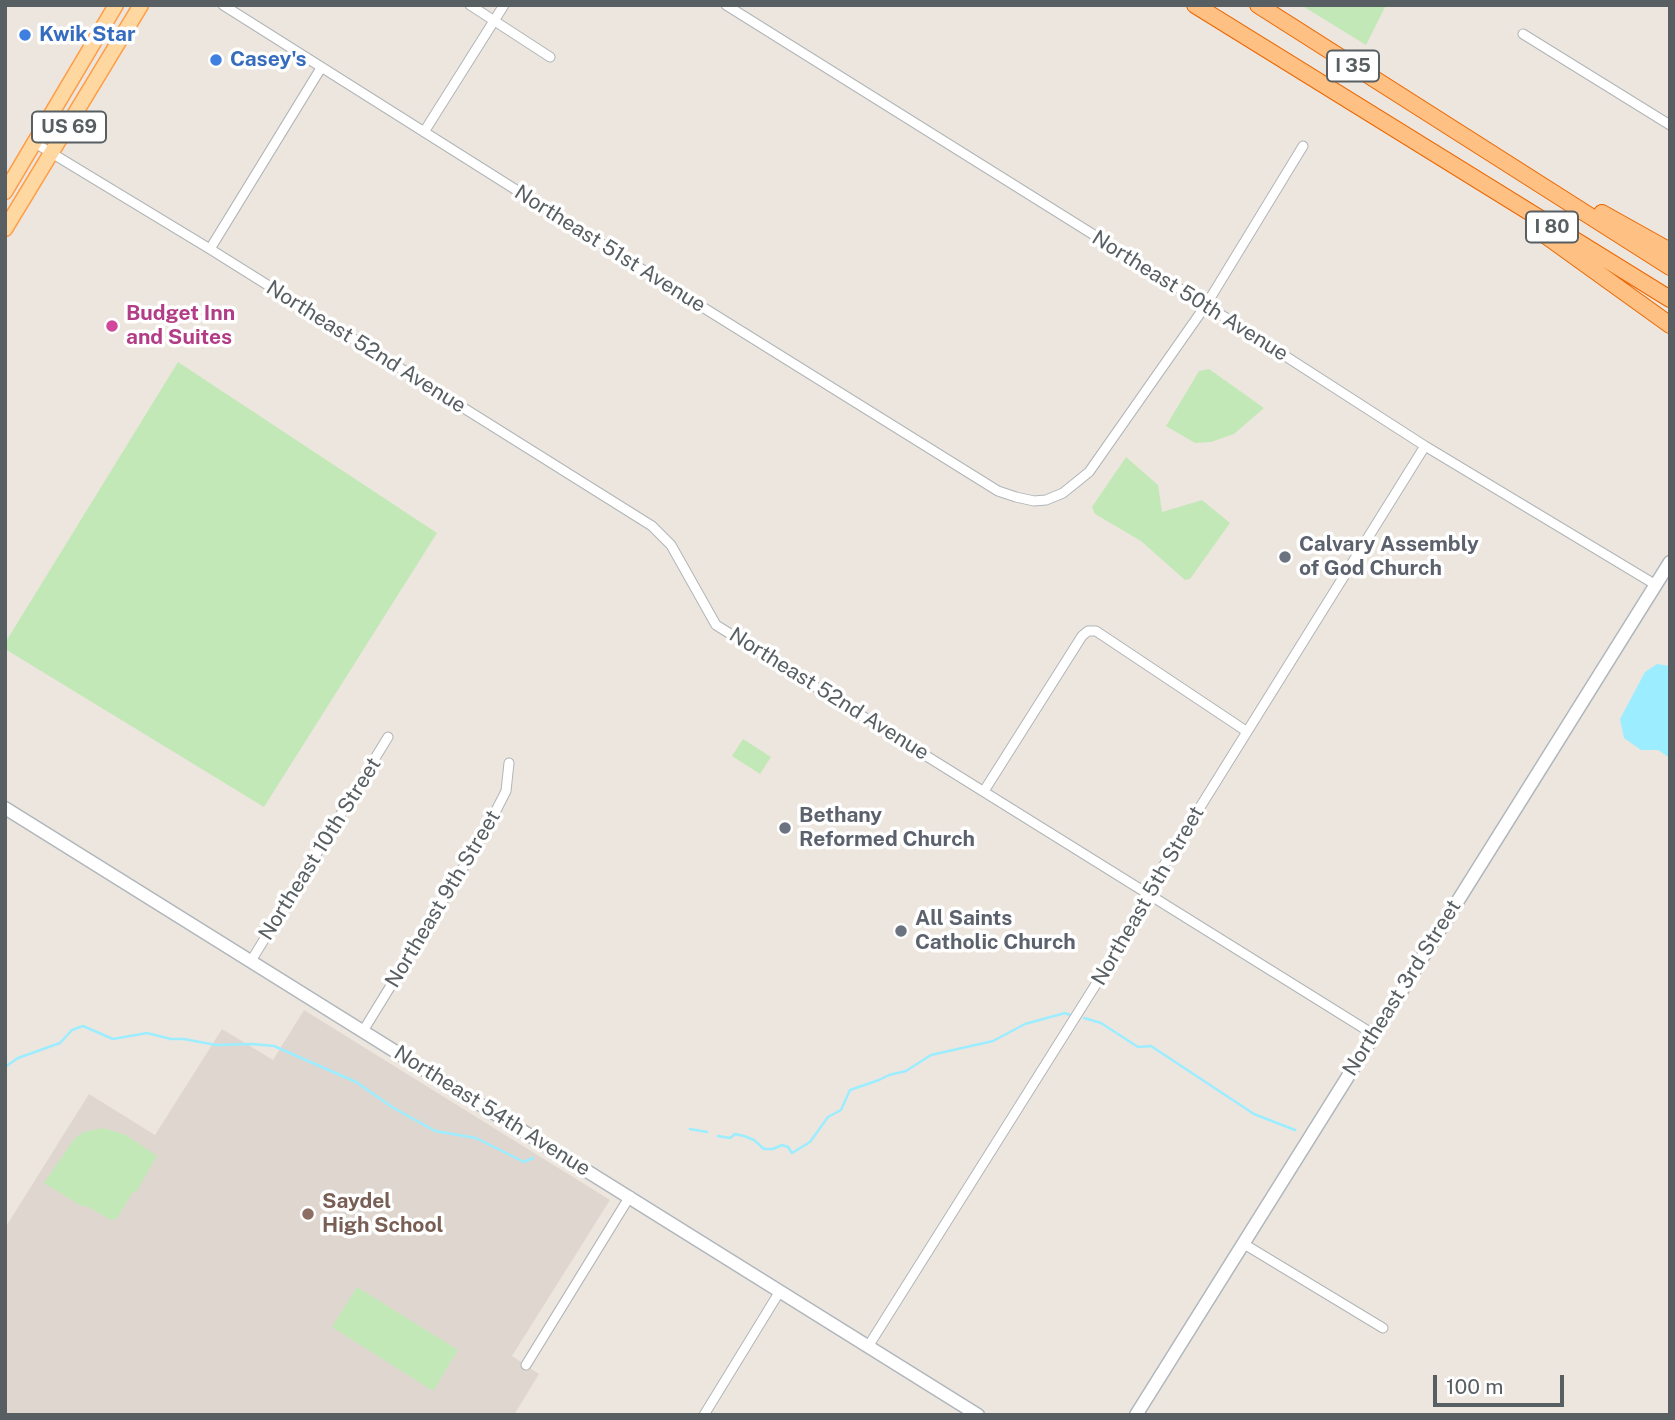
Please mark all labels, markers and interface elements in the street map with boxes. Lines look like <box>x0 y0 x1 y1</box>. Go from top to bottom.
place label: Kwik Star <box>39 22 136 48</box>
marker: Kwik Star <box>17 27 33 43</box>
place label: Casey's <box>230 47 307 73</box>
road number: I 35 <box>1327 50 1379 82</box>
marker: Casey's <box>208 52 224 68</box>
road number: US 69 <box>32 111 106 142</box>
street label: Northeast 51st Avenue <box>510 180 710 318</box>
road number: I 80 <box>1526 212 1578 243</box>
street label: Northeast 50th Avenue <box>1087 225 1293 367</box>
street label: Northeast 52nd Avenue <box>262 275 470 419</box>
place label: Budget Inn and Suites <box>126 301 235 351</box>
marker: Budget Inn and Suites <box>104 318 120 334</box>
place label: Calvary Assembly of God Church <box>1299 532 1479 582</box>
marker: Calvary Assembly of God Church <box>1277 549 1293 565</box>
street label: Northeast 52nd Avenue <box>725 622 933 766</box>
street label: Northeast 10th Street <box>253 753 387 945</box>
street label: Northeast 5th Street <box>1086 802 1210 990</box>
place label: Bethany Reformed Church <box>799 803 975 853</box>
street label: Northeast 9th Street <box>380 806 506 992</box>
marker: Bethany Reformed Church <box>777 820 793 836</box>
street label: Northeast 3rd Street <box>1338 895 1466 1081</box>
place label: All Saints Catholic Church <box>915 906 1076 956</box>
marker: All Saints Catholic Church <box>893 923 909 939</box>
street label: Northeast 54th Avenue <box>389 1040 595 1182</box>
place label: Saydel High School <box>322 1189 443 1239</box>
marker: Saydel High School <box>300 1206 316 1222</box>
scale bar <box>1437 1360 1568 1404</box>
text: 100 m <box>1446 1374 1503 1399</box>

